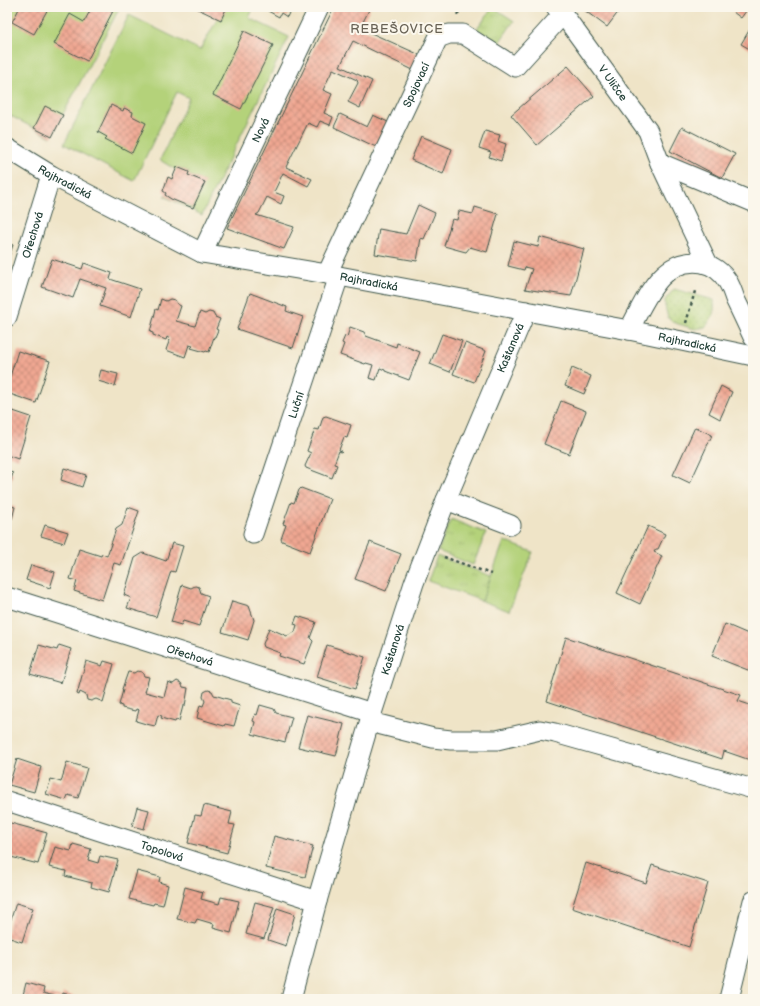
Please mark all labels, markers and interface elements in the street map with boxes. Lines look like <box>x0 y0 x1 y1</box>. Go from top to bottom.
district label: REBEŠOVICE <box>350 21 444 37</box>
street label: Spojovací <box>400 60 433 109</box>
street label: V Uličce <box>595 63 630 104</box>
street label: Nová <box>249 116 272 145</box>
street label: Rajhradická <box>35 163 94 202</box>
street label: Ořechová <box>20 210 46 260</box>
street label: Rajhradická <box>339 270 399 294</box>
street label: Kaštanová <box>495 321 527 375</box>
street label: Rajhradická <box>657 330 717 355</box>
street label: Luční <box>286 390 307 420</box>
street label: Kaštanová <box>379 623 407 677</box>
street label: Ořechová <box>165 642 215 669</box>
street label: Topolová <box>139 839 185 865</box>

